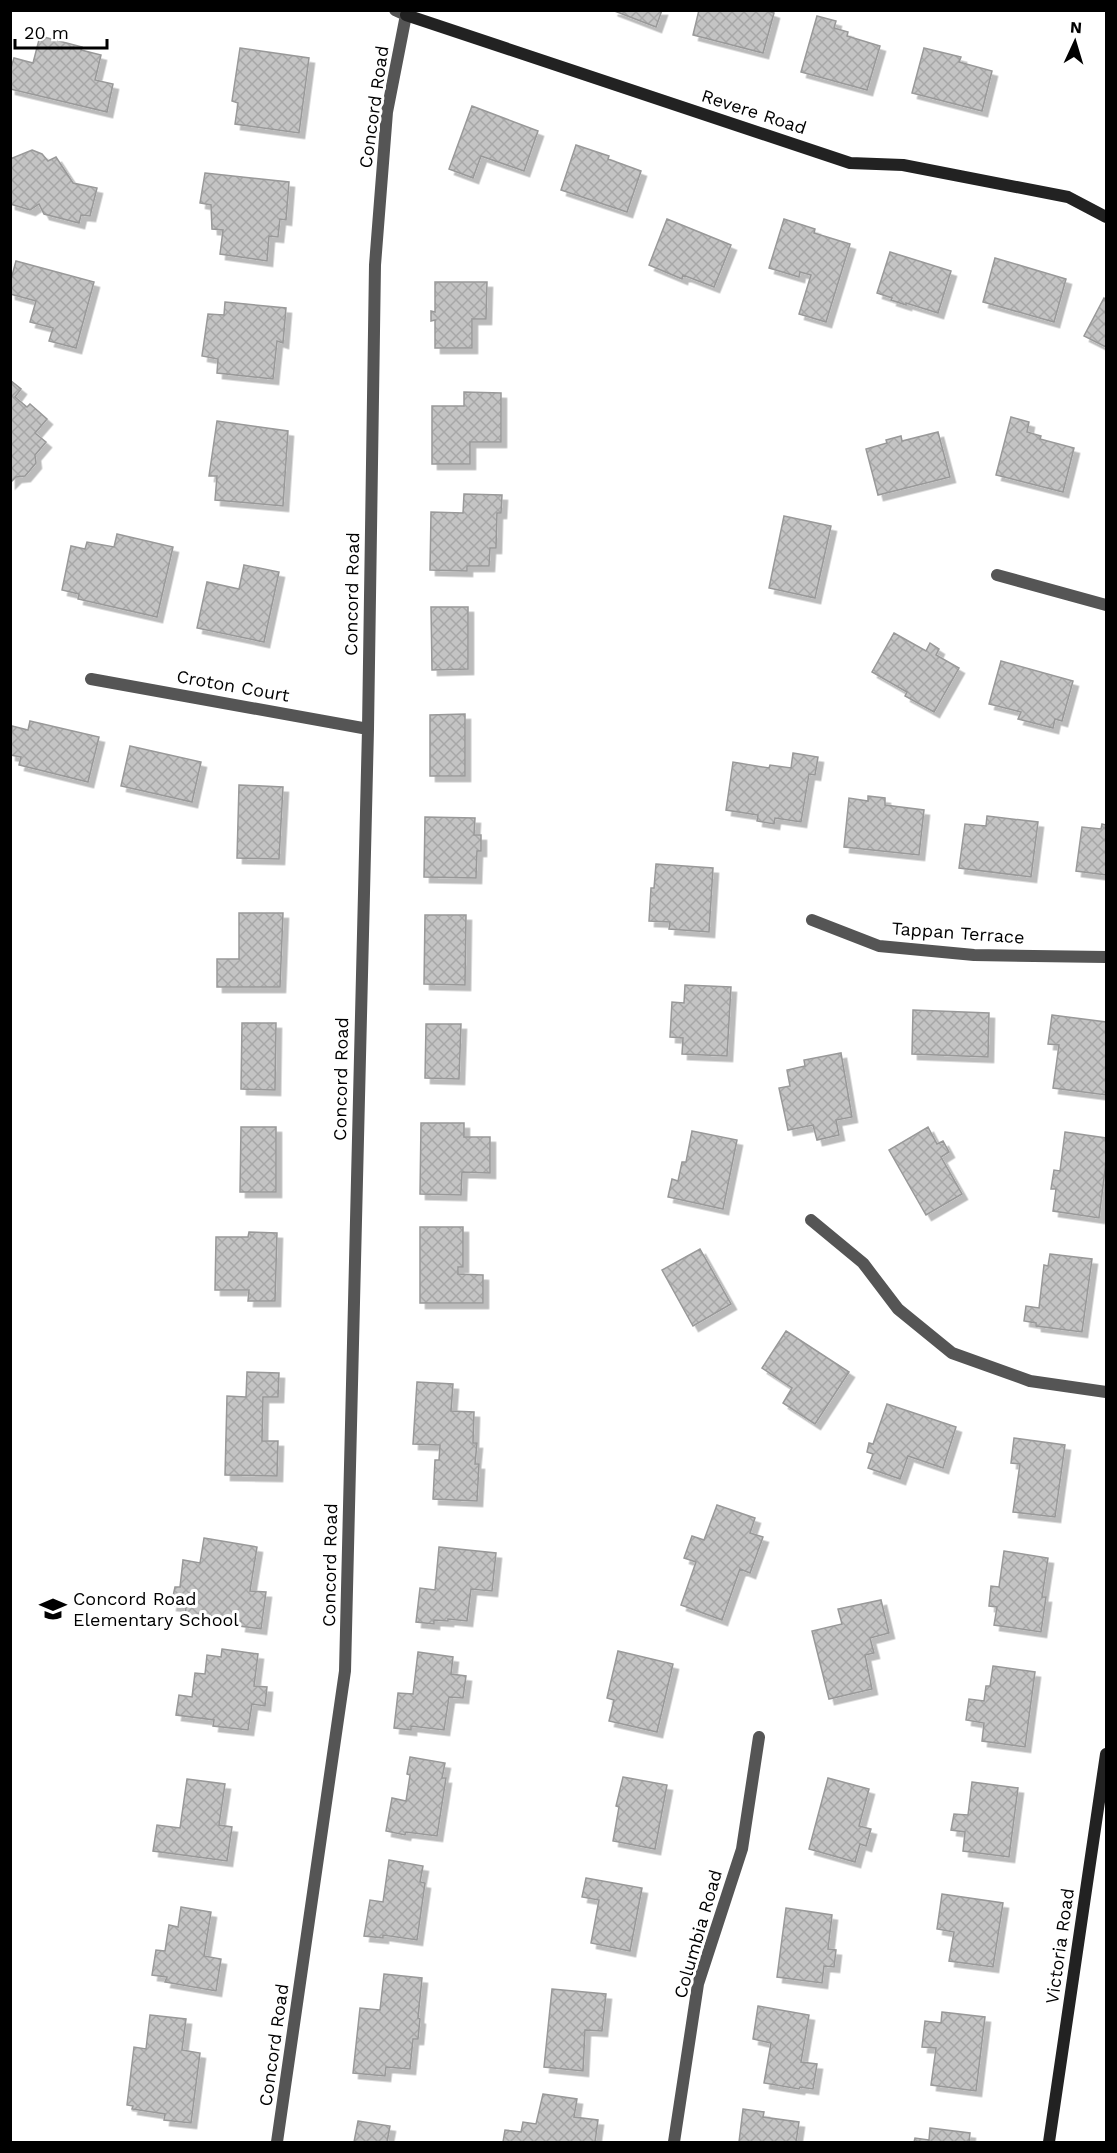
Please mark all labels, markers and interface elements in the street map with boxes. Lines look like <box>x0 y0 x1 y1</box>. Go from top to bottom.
scale bar <box>15 12 106 50</box>
north arrow <box>1045 12 1105 72</box>
text: N <box>1069 18 1083 37</box>
text: 20 m <box>24 22 69 43</box>
street label: Concord Road <box>355 44 393 170</box>
street label: Revere Road <box>699 85 809 138</box>
street label: Concord Road <box>340 532 363 656</box>
street label: Croton Court <box>175 665 292 706</box>
street label: Tappan Terrace <box>891 917 1025 948</box>
street label: Concord Road <box>329 1017 352 1141</box>
street label: Concord Road <box>318 1503 341 1627</box>
place label: Concord Road Elementary School <box>73 1588 239 1630</box>
school or university icon: Concord Road Elementary School <box>38 1594 68 1624</box>
street label: Columbia Road <box>669 1867 726 2001</box>
street label: Victoria Road <box>1041 1887 1078 2005</box>
street label: Concord Road <box>255 1982 293 2108</box>

